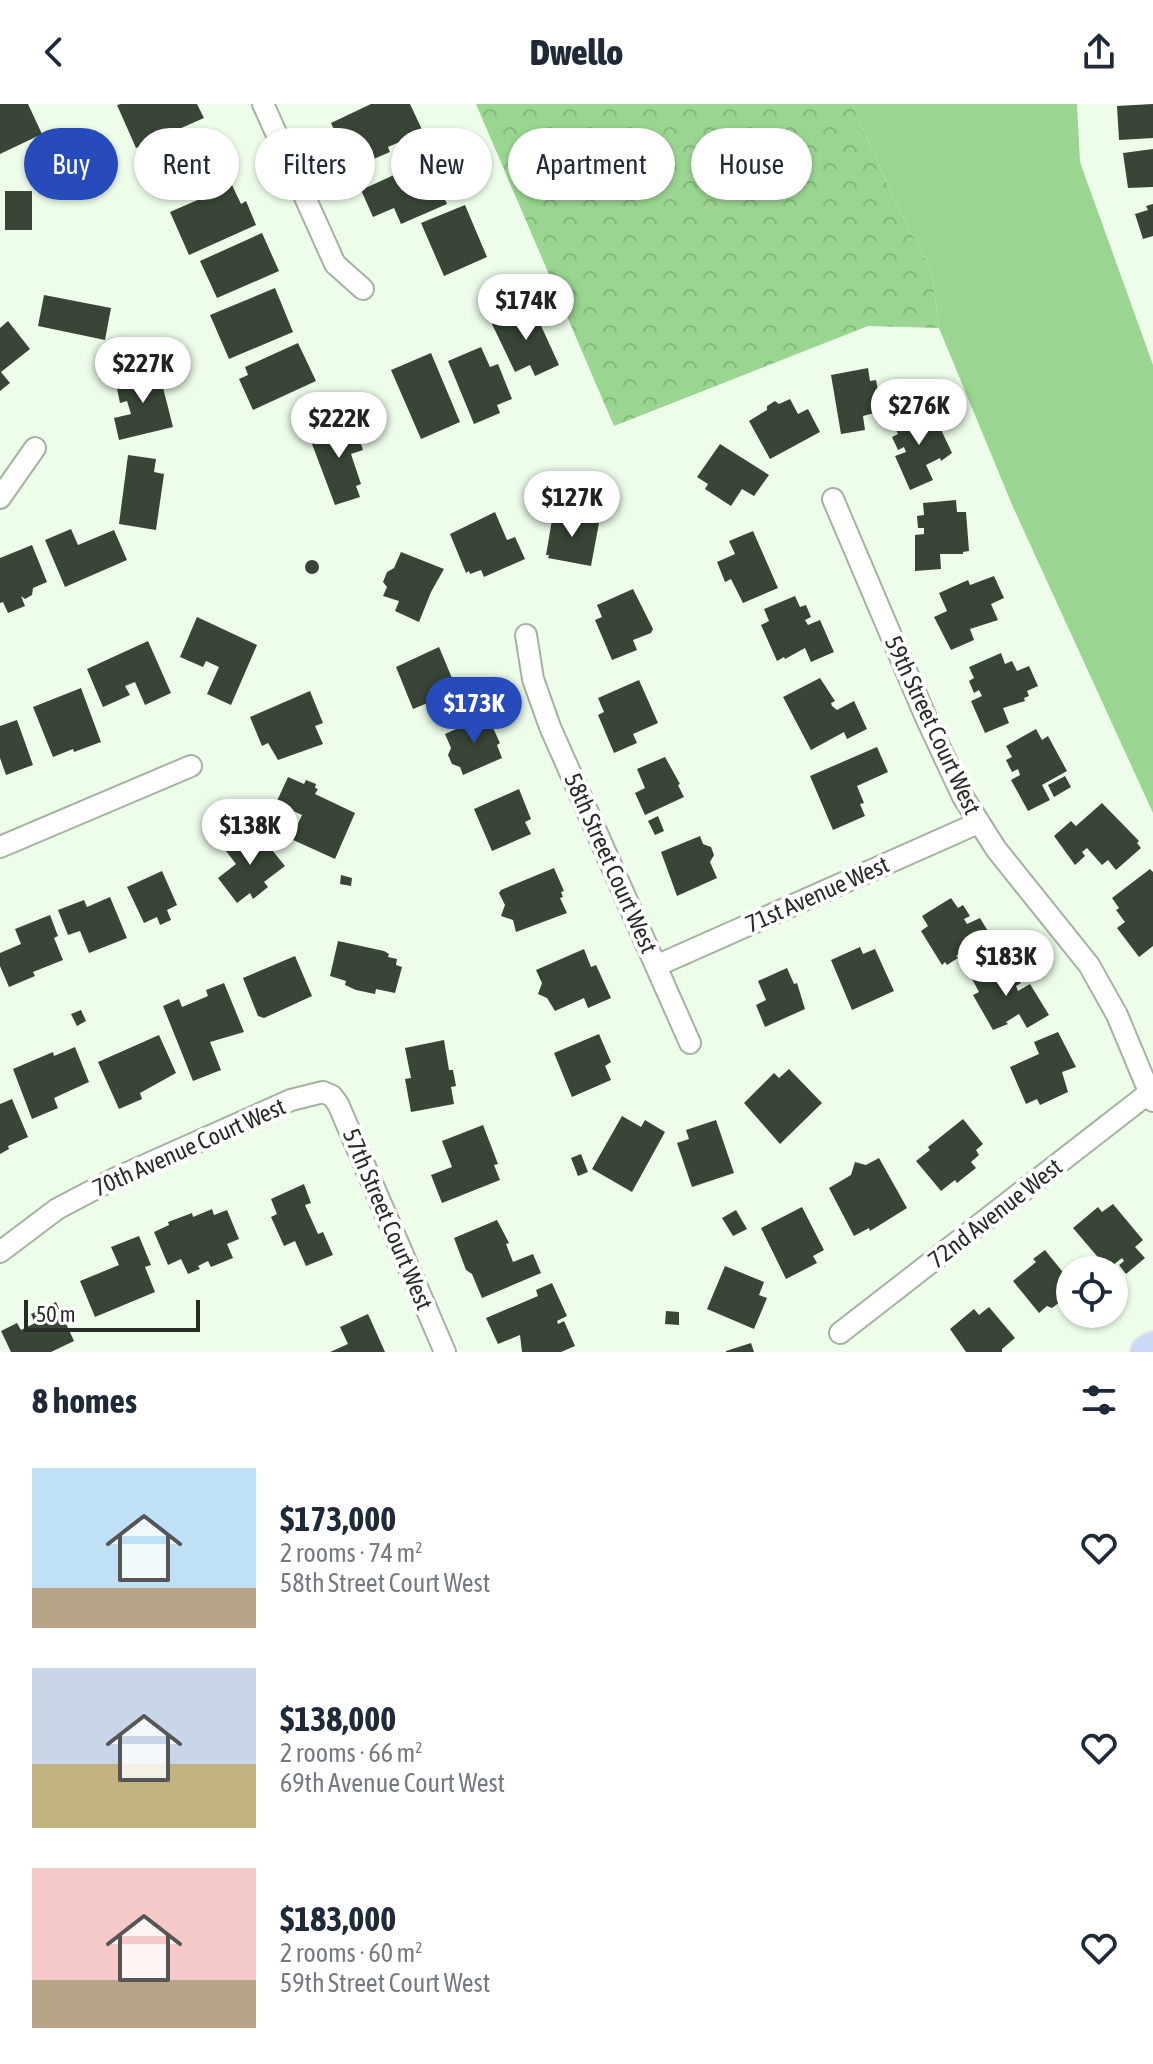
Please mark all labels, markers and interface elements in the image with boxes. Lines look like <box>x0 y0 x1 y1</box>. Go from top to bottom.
icon: back <box>32 30 76 74</box>
icon: share <box>1077 30 1121 74</box>
text: Dwello <box>530 31 623 73</box>
chip: Buy <box>24 128 118 200</box>
chip: Rent <box>134 128 239 200</box>
chip: Filters <box>255 128 375 200</box>
chip: New <box>391 128 492 200</box>
chip: Apartment <box>508 128 675 200</box>
chip: House <box>691 128 812 200</box>
pin: $174K <box>470 274 582 342</box>
text: $174K <box>496 285 556 315</box>
pin: $227K <box>87 337 199 405</box>
text: $227K <box>113 348 173 378</box>
pin: $276K <box>863 379 975 447</box>
text: $276K <box>889 390 949 420</box>
pin: $222K <box>283 392 395 460</box>
text: $222K <box>309 403 369 433</box>
pin: $127K <box>516 471 628 539</box>
text: $127K <box>542 482 602 512</box>
street label: 59th Street Court West <box>880 631 986 819</box>
pin: $173K <box>418 677 530 745</box>
text: $173K <box>444 688 504 718</box>
street label: 58th Street Court West <box>559 769 663 957</box>
pin: $138K <box>194 799 306 867</box>
text: $138K <box>220 810 280 840</box>
street label: 71st Avenue West <box>741 850 893 938</box>
pin: $183K <box>950 930 1062 998</box>
text: $183K <box>976 941 1036 971</box>
street label: 70th Avenue Court West <box>89 1092 289 1202</box>
street label: 57th Street Court West <box>338 1124 438 1314</box>
street label: 72nd Avenue West <box>923 1153 1067 1273</box>
map controls <box>1056 1256 1128 1328</box>
button: locate <box>1056 1256 1128 1328</box>
scale bar <box>24 1296 200 1332</box>
text: 50 m <box>36 1301 76 1327</box>
icon: filters <box>1077 1378 1121 1422</box>
text: 8 homes <box>32 1381 137 1420</box>
text: $173,000 <box>280 1499 396 1538</box>
icon: home <box>96 1500 192 1596</box>
icon: heart <box>1077 1526 1121 1570</box>
text: 2 rooms · 74 m² <box>280 1538 422 1568</box>
text: 58th Street Court West <box>280 1568 490 1598</box>
text: $138,000 <box>280 1699 396 1738</box>
icon: home <box>96 1700 192 1796</box>
icon: heart <box>1077 1726 1121 1770</box>
text: 2 rooms · 66 m² <box>280 1738 422 1768</box>
text: 69th Avenue Court West <box>280 1768 505 1798</box>
text: $183,000 <box>280 1899 396 1938</box>
icon: home <box>96 1900 192 1996</box>
icon: heart <box>1077 1926 1121 1970</box>
text: 2 rooms · 60 m² <box>280 1938 422 1968</box>
text: 59th Street Court West <box>280 1968 490 1998</box>

